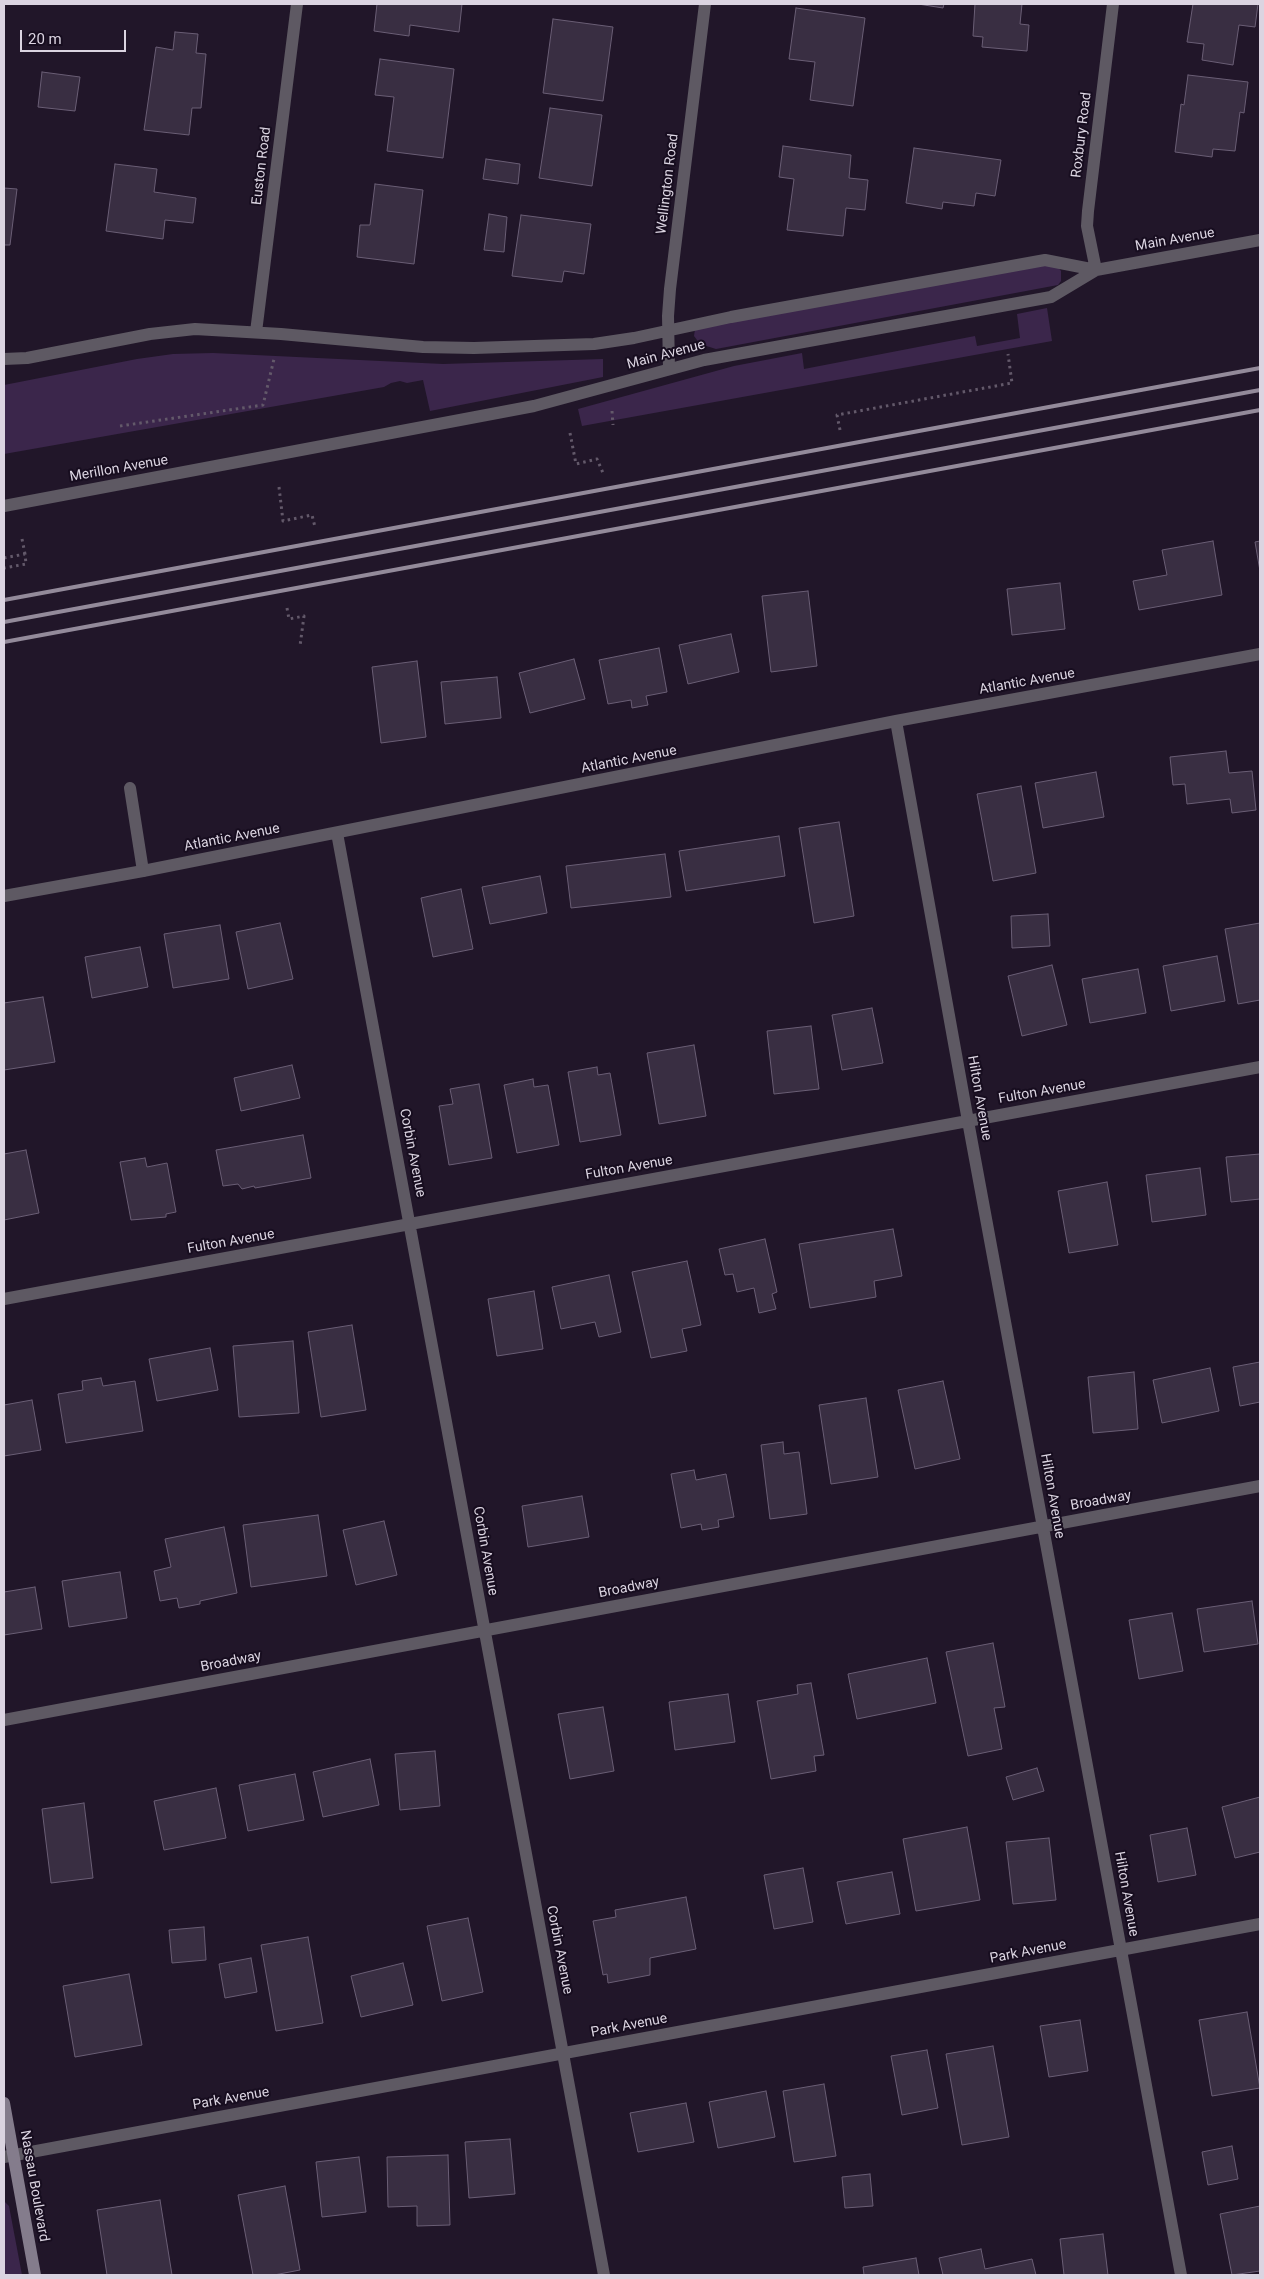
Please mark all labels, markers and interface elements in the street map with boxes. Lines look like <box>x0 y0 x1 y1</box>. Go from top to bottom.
scale bar <box>22 20 129 52</box>
text: 20 m <box>28 30 62 48</box>
street label: Roxbury Road <box>1068 91 1096 179</box>
street label: Euston Road <box>249 126 275 206</box>
street label: Wellington Road <box>653 133 683 235</box>
street label: Main Avenue <box>1134 225 1216 255</box>
street label: Main Avenue <box>625 337 707 373</box>
street label: Merillon Avenue <box>69 452 169 486</box>
street label: Atlantic Avenue <box>978 665 1076 699</box>
street label: Atlantic Avenue <box>580 743 678 777</box>
street label: Atlantic Avenue <box>183 821 281 855</box>
street label: Hilton Avenue <box>963 1054 995 1142</box>
street label: Fulton Avenue <box>997 1076 1087 1108</box>
street label: Corbin Avenue <box>395 1107 429 1199</box>
street label: Fulton Avenue <box>584 1152 674 1184</box>
street label: Fulton Avenue <box>186 1226 276 1258</box>
street label: Hilton Avenue <box>1036 1452 1068 1540</box>
street label: Broadway <box>1069 1487 1133 1515</box>
street label: Corbin Avenue <box>469 1505 501 1597</box>
street label: Broadway <box>597 1574 661 1602</box>
street label: Broadway <box>199 1648 263 1676</box>
street label: Hilton Avenue <box>1110 1850 1142 1938</box>
street label: Corbin Avenue <box>542 1904 576 1996</box>
street label: Park Avenue <box>988 1936 1068 1968</box>
street label: Park Avenue <box>589 2010 669 2042</box>
street label: Park Avenue <box>191 2084 271 2114</box>
street label: Nassau Boulevard <box>16 2129 52 2243</box>

